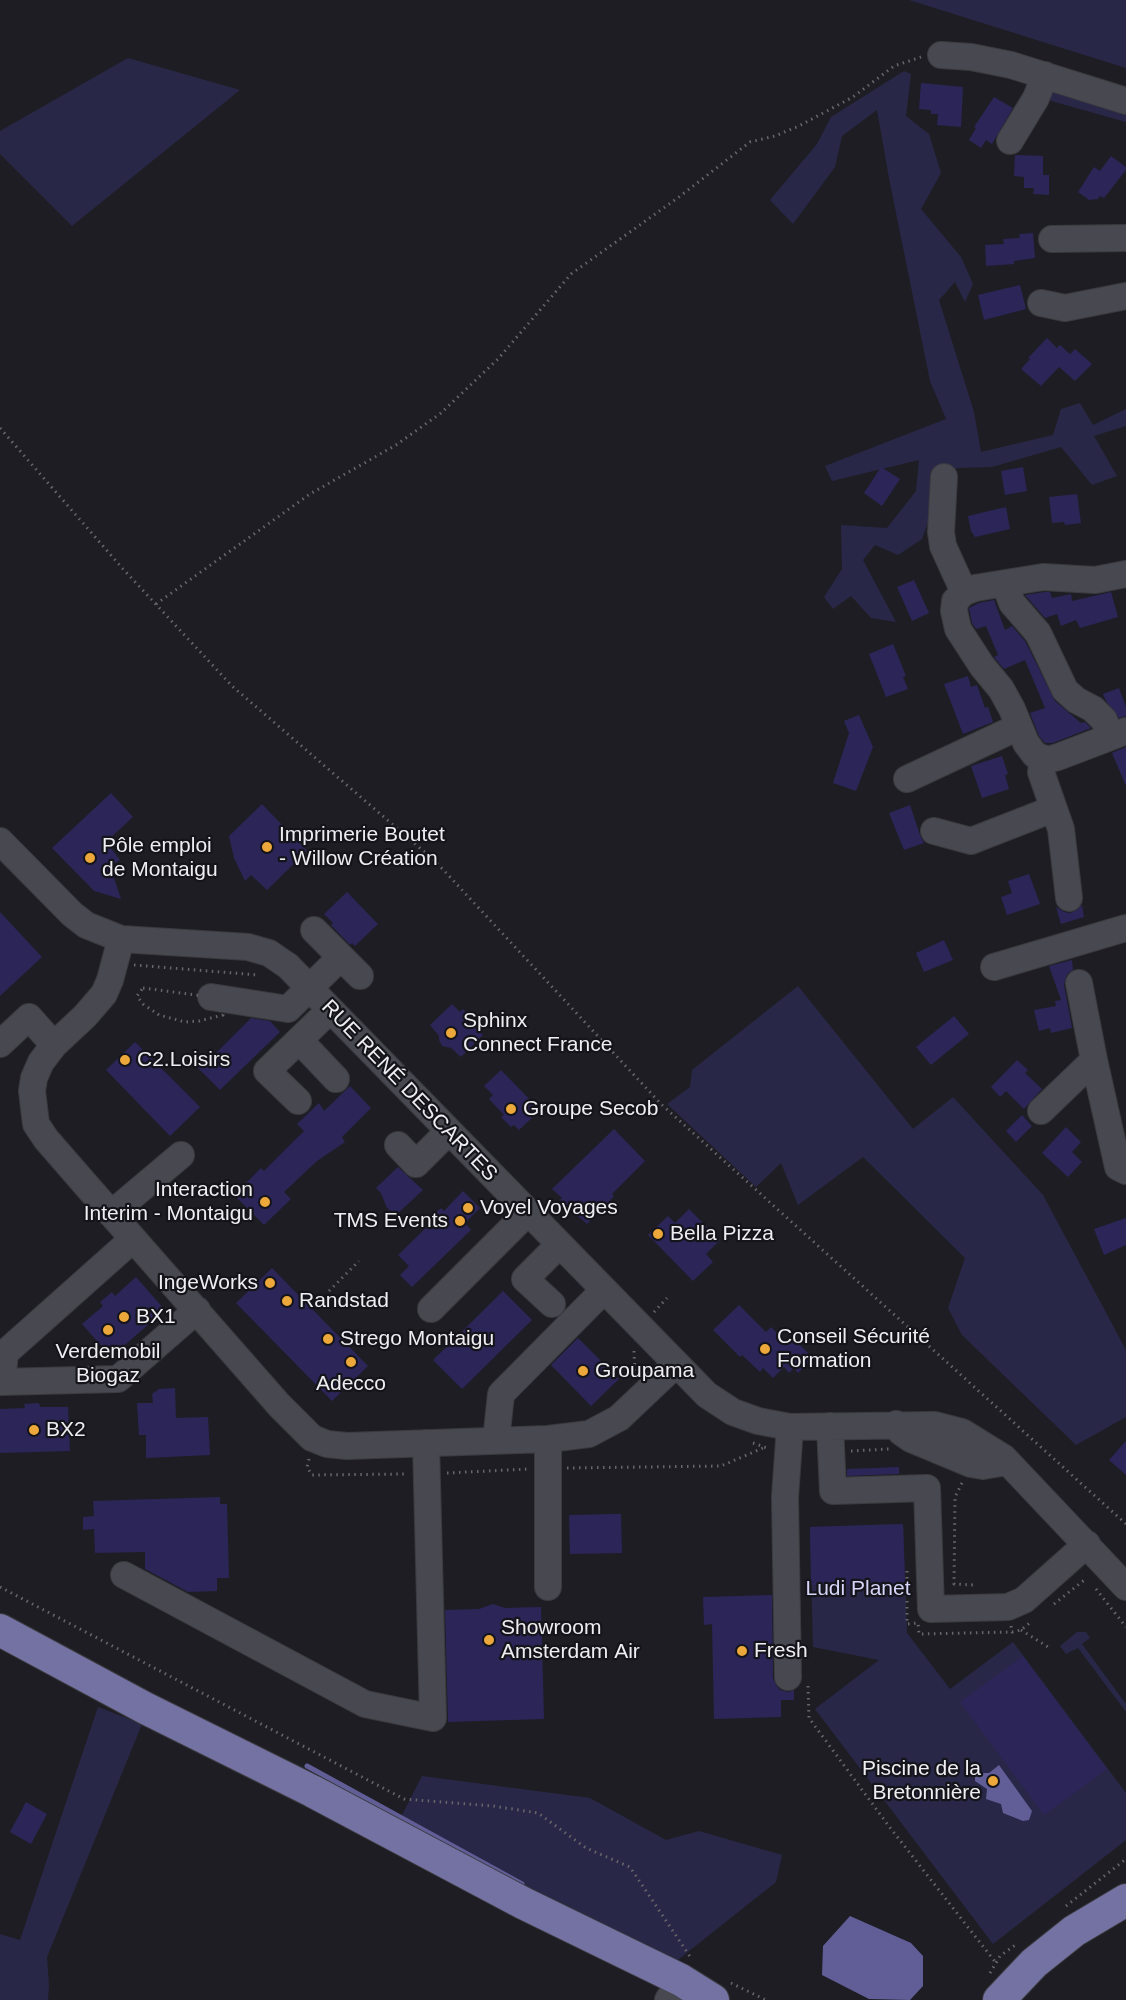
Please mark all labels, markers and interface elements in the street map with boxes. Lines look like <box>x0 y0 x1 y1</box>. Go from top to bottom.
place label: Imprimerie Boutet - Willow Création <box>279 822 445 872</box>
place label: Pôle emploi de Montaigu <box>102 833 218 883</box>
marker: Imprimerie Boutet - Willow Création <box>260 840 274 854</box>
marker: Pôle emploi de Montaigu <box>83 851 97 865</box>
street label: RUE RENÉ DESCARTES <box>316 995 502 1187</box>
place label: Sphinx Connect France <box>463 1008 612 1058</box>
marker: Sphinx Connect France <box>444 1026 458 1040</box>
place label: C2.Loisirs <box>137 1047 230 1073</box>
marker: C2.Loisirs <box>118 1053 132 1067</box>
place label: Groupe Secob <box>523 1096 658 1122</box>
marker: Groupe Secob <box>504 1102 518 1116</box>
place label: Interaction Interim - Montaigu <box>84 1177 253 1227</box>
marker: Interaction Interim - Montaigu <box>258 1195 272 1209</box>
place label: Voyel Voyages <box>480 1195 618 1221</box>
marker: Voyel Voyages <box>461 1201 475 1215</box>
place label: TMS Events <box>334 1208 448 1234</box>
marker: TMS Events <box>453 1214 467 1228</box>
place label: Bella Pizza <box>670 1221 774 1247</box>
marker: Bella Pizza <box>651 1227 665 1241</box>
place label: IngeWorks <box>158 1270 258 1296</box>
marker: IngeWorks <box>263 1276 277 1290</box>
place label: Randstad <box>299 1288 389 1314</box>
marker: Randstad <box>280 1294 294 1308</box>
place label: BX1 <box>136 1304 176 1330</box>
marker: BX1 <box>117 1310 131 1324</box>
marker: Verdemobil Biogaz <box>101 1323 115 1337</box>
place label: Conseil Sécurité Formation <box>777 1324 930 1374</box>
place label: Strego Montaigu <box>340 1326 494 1352</box>
marker: Strego Montaigu <box>321 1332 335 1346</box>
place label: Verdemobil Biogaz <box>55 1339 161 1389</box>
marker: Conseil Sécurité Formation <box>758 1342 772 1356</box>
marker: Adecco <box>344 1355 358 1369</box>
place label: Groupama <box>595 1358 694 1384</box>
marker: Groupama <box>576 1364 590 1378</box>
place label: Adecco <box>316 1371 386 1397</box>
place label: BX2 <box>46 1417 86 1443</box>
marker: BX2 <box>27 1423 41 1437</box>
park label: Ludi Planet <box>805 1576 911 1602</box>
place label: Showroom Amsterdam Air <box>501 1615 640 1665</box>
marker: Showroom Amsterdam Air <box>482 1633 496 1647</box>
place label: Fresh <box>754 1638 808 1664</box>
marker: Fresh <box>735 1644 749 1658</box>
place label: Piscine de la Bretonnière <box>862 1756 981 1806</box>
marker: Piscine de la Bretonnière <box>986 1774 1000 1788</box>

